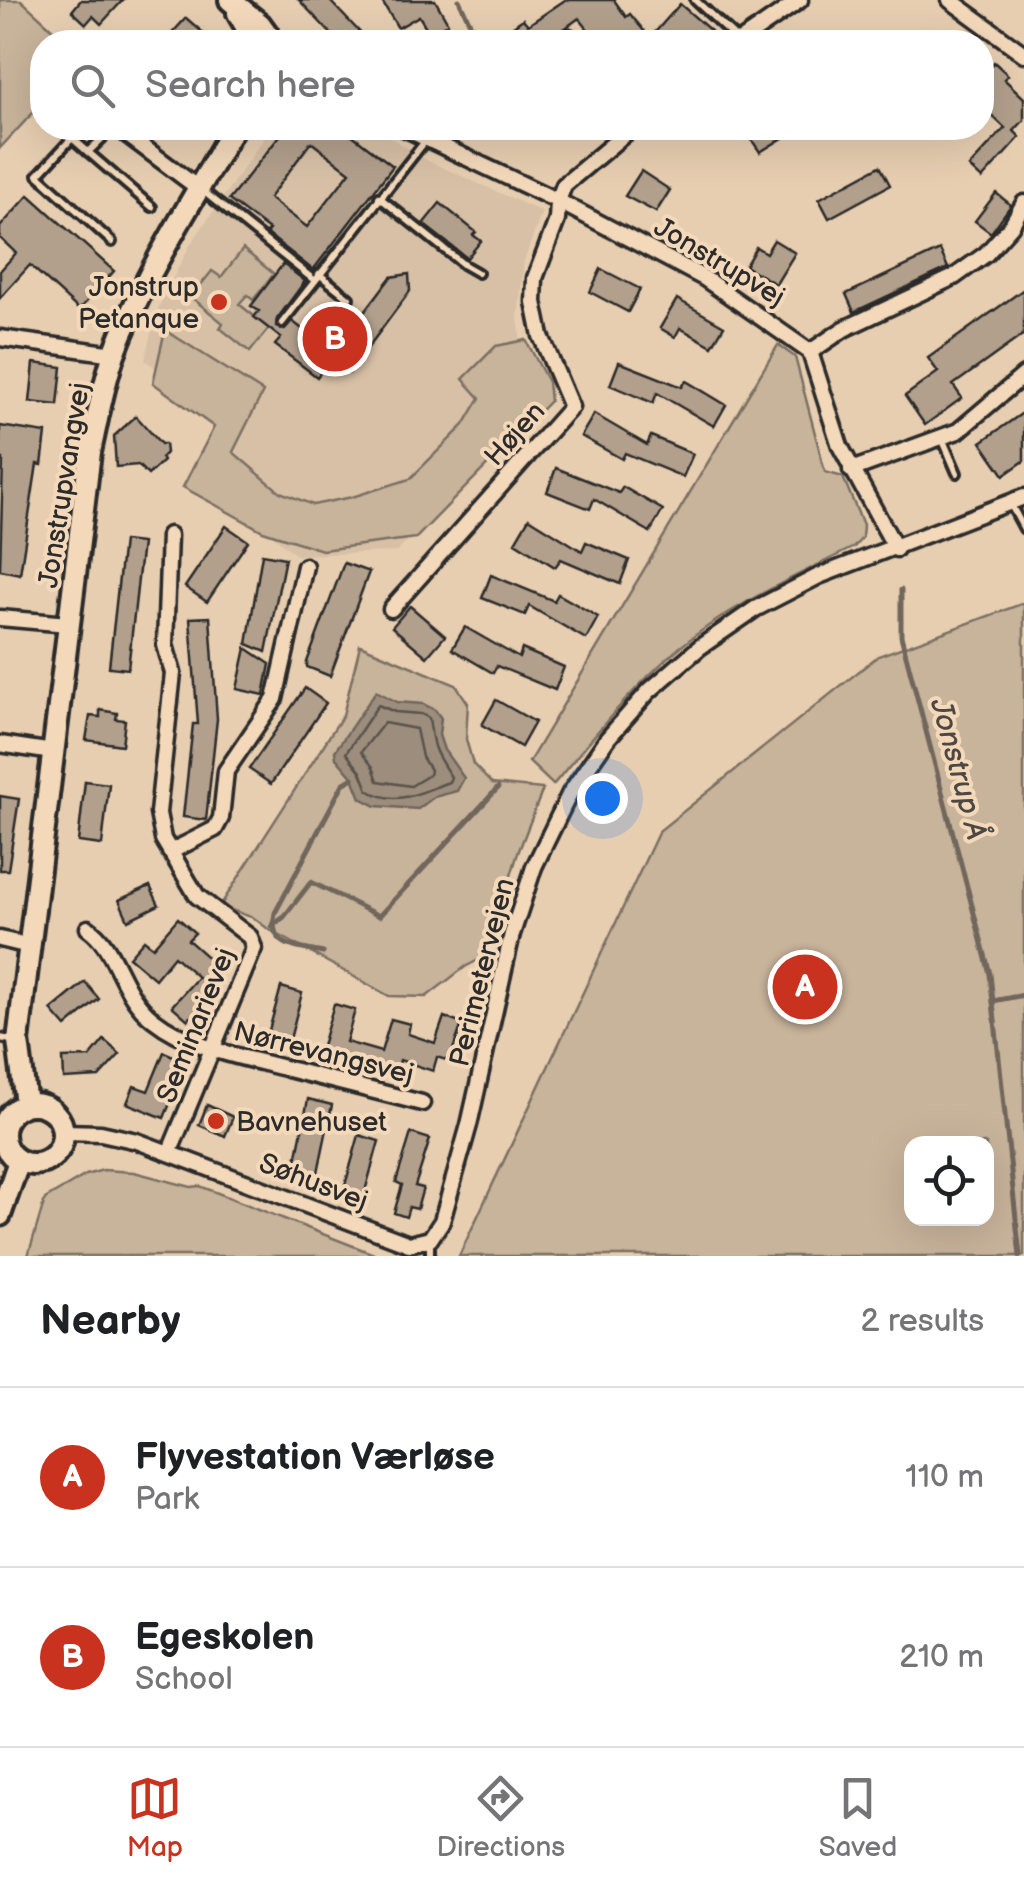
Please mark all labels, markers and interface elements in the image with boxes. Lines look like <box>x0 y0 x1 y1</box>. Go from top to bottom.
search box <box>30 30 994 140</box>
icon: search <box>65 58 120 113</box>
text: Search here <box>145 63 356 108</box>
street label: Jonstrupvej <box>648 210 790 314</box>
place label: Jonstrup Petanque <box>78 271 199 336</box>
marker: Jonstrup Petanque <box>208 291 230 313</box>
pin: B <box>302 302 368 376</box>
street label: Jonstrupvangvej <box>32 380 97 590</box>
street label: Højen <box>478 395 552 473</box>
water label: Jonstrup Å <box>922 693 995 844</box>
your location <box>577 773 628 824</box>
street label: Perimetervejen <box>443 875 522 1070</box>
street label: Seminarievej <box>150 943 242 1108</box>
pin: A <box>772 950 838 1024</box>
street label: Nørrevangsvej <box>230 1015 417 1092</box>
place label: Bavnehuset <box>236 1106 387 1139</box>
marker: Bavnehuset <box>205 1110 227 1132</box>
map controls <box>904 1136 994 1226</box>
button: locate <box>904 1136 994 1226</box>
street label: Søhusvej <box>254 1147 373 1218</box>
text: Nearby <box>40 1296 180 1347</box>
text: 2 results <box>860 1302 984 1341</box>
text: Flyvestation Værløse <box>135 1435 495 1480</box>
text: A <box>63 1458 82 1497</box>
text: 110 m <box>905 1458 984 1497</box>
text: Park <box>135 1480 199 1519</box>
text: Egeskolen <box>135 1615 315 1660</box>
text: B <box>61 1638 84 1677</box>
text: 210 m <box>899 1638 984 1677</box>
text: School <box>135 1660 233 1699</box>
tab: Map <box>127 1771 183 1864</box>
tab: Directions <box>436 1771 565 1864</box>
tab: Saved <box>819 1771 897 1864</box>

